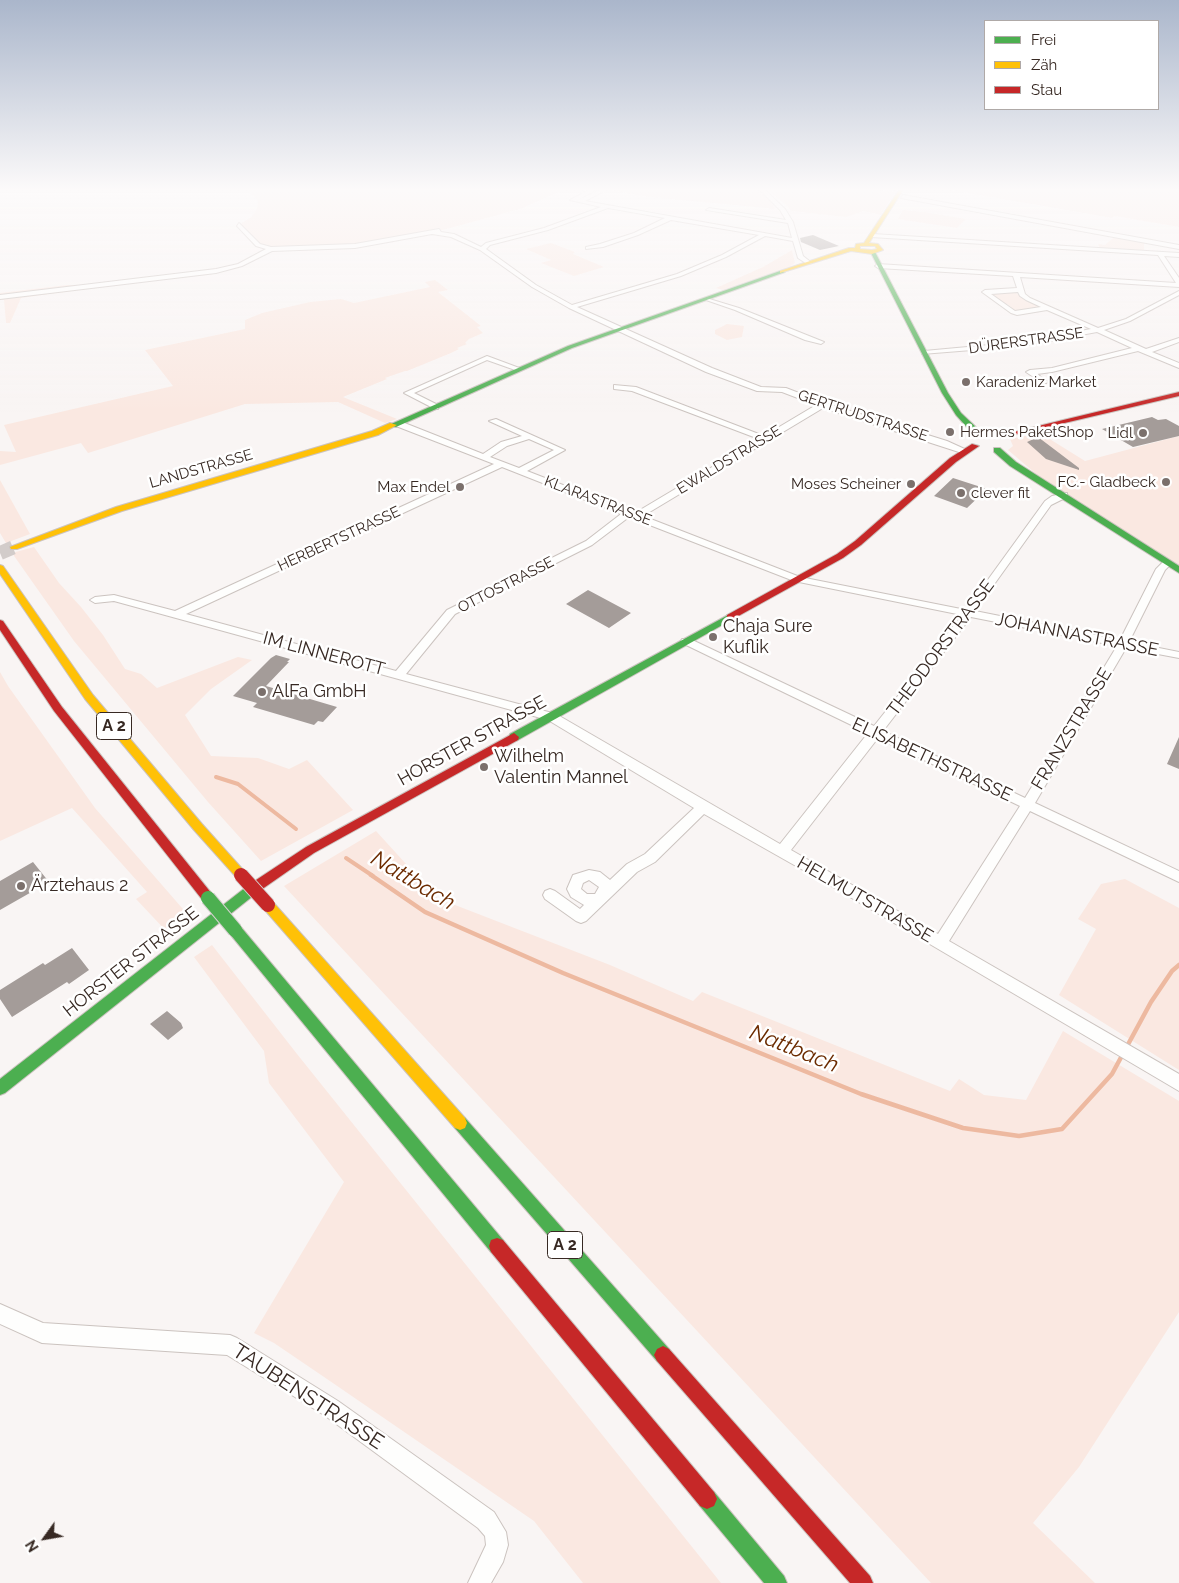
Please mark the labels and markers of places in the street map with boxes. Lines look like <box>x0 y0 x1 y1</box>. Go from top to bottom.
place label: Karadeniz Market <box>976 373 1096 391</box>
marker: Karadeniz Market <box>960 376 972 388</box>
place label: Hermes PaketShop <box>960 423 1093 441</box>
place label: Lidl <box>1108 424 1133 442</box>
marker: Hermes PaketShop <box>944 426 956 438</box>
marker: Lidl <box>1137 427 1149 439</box>
place label: FC.- Gladbeck <box>1058 473 1156 491</box>
place label: Moses Scheiner <box>791 475 901 493</box>
marker: FC.- Gladbeck <box>1160 476 1172 488</box>
place label: Max Endel <box>377 478 450 496</box>
marker: Moses Scheiner <box>905 478 917 490</box>
marker: Max Endel <box>454 481 466 493</box>
place label: clever fit <box>971 484 1030 502</box>
marker: clever fit <box>955 487 967 499</box>
place label: Chaja Sure Kuflik <box>723 616 812 659</box>
marker: Chaja Sure Kuflik <box>707 631 719 643</box>
place label: AlFa GmbH <box>272 681 367 703</box>
marker: AlFa GmbH <box>256 686 268 698</box>
place label: Wilhelm Valentin Mannel <box>494 746 628 789</box>
marker: Wilhelm Valentin Mannel <box>478 761 490 773</box>
place label: Ärztehaus 2 <box>31 875 128 897</box>
marker: Ärztehaus 2 <box>15 880 27 892</box>

